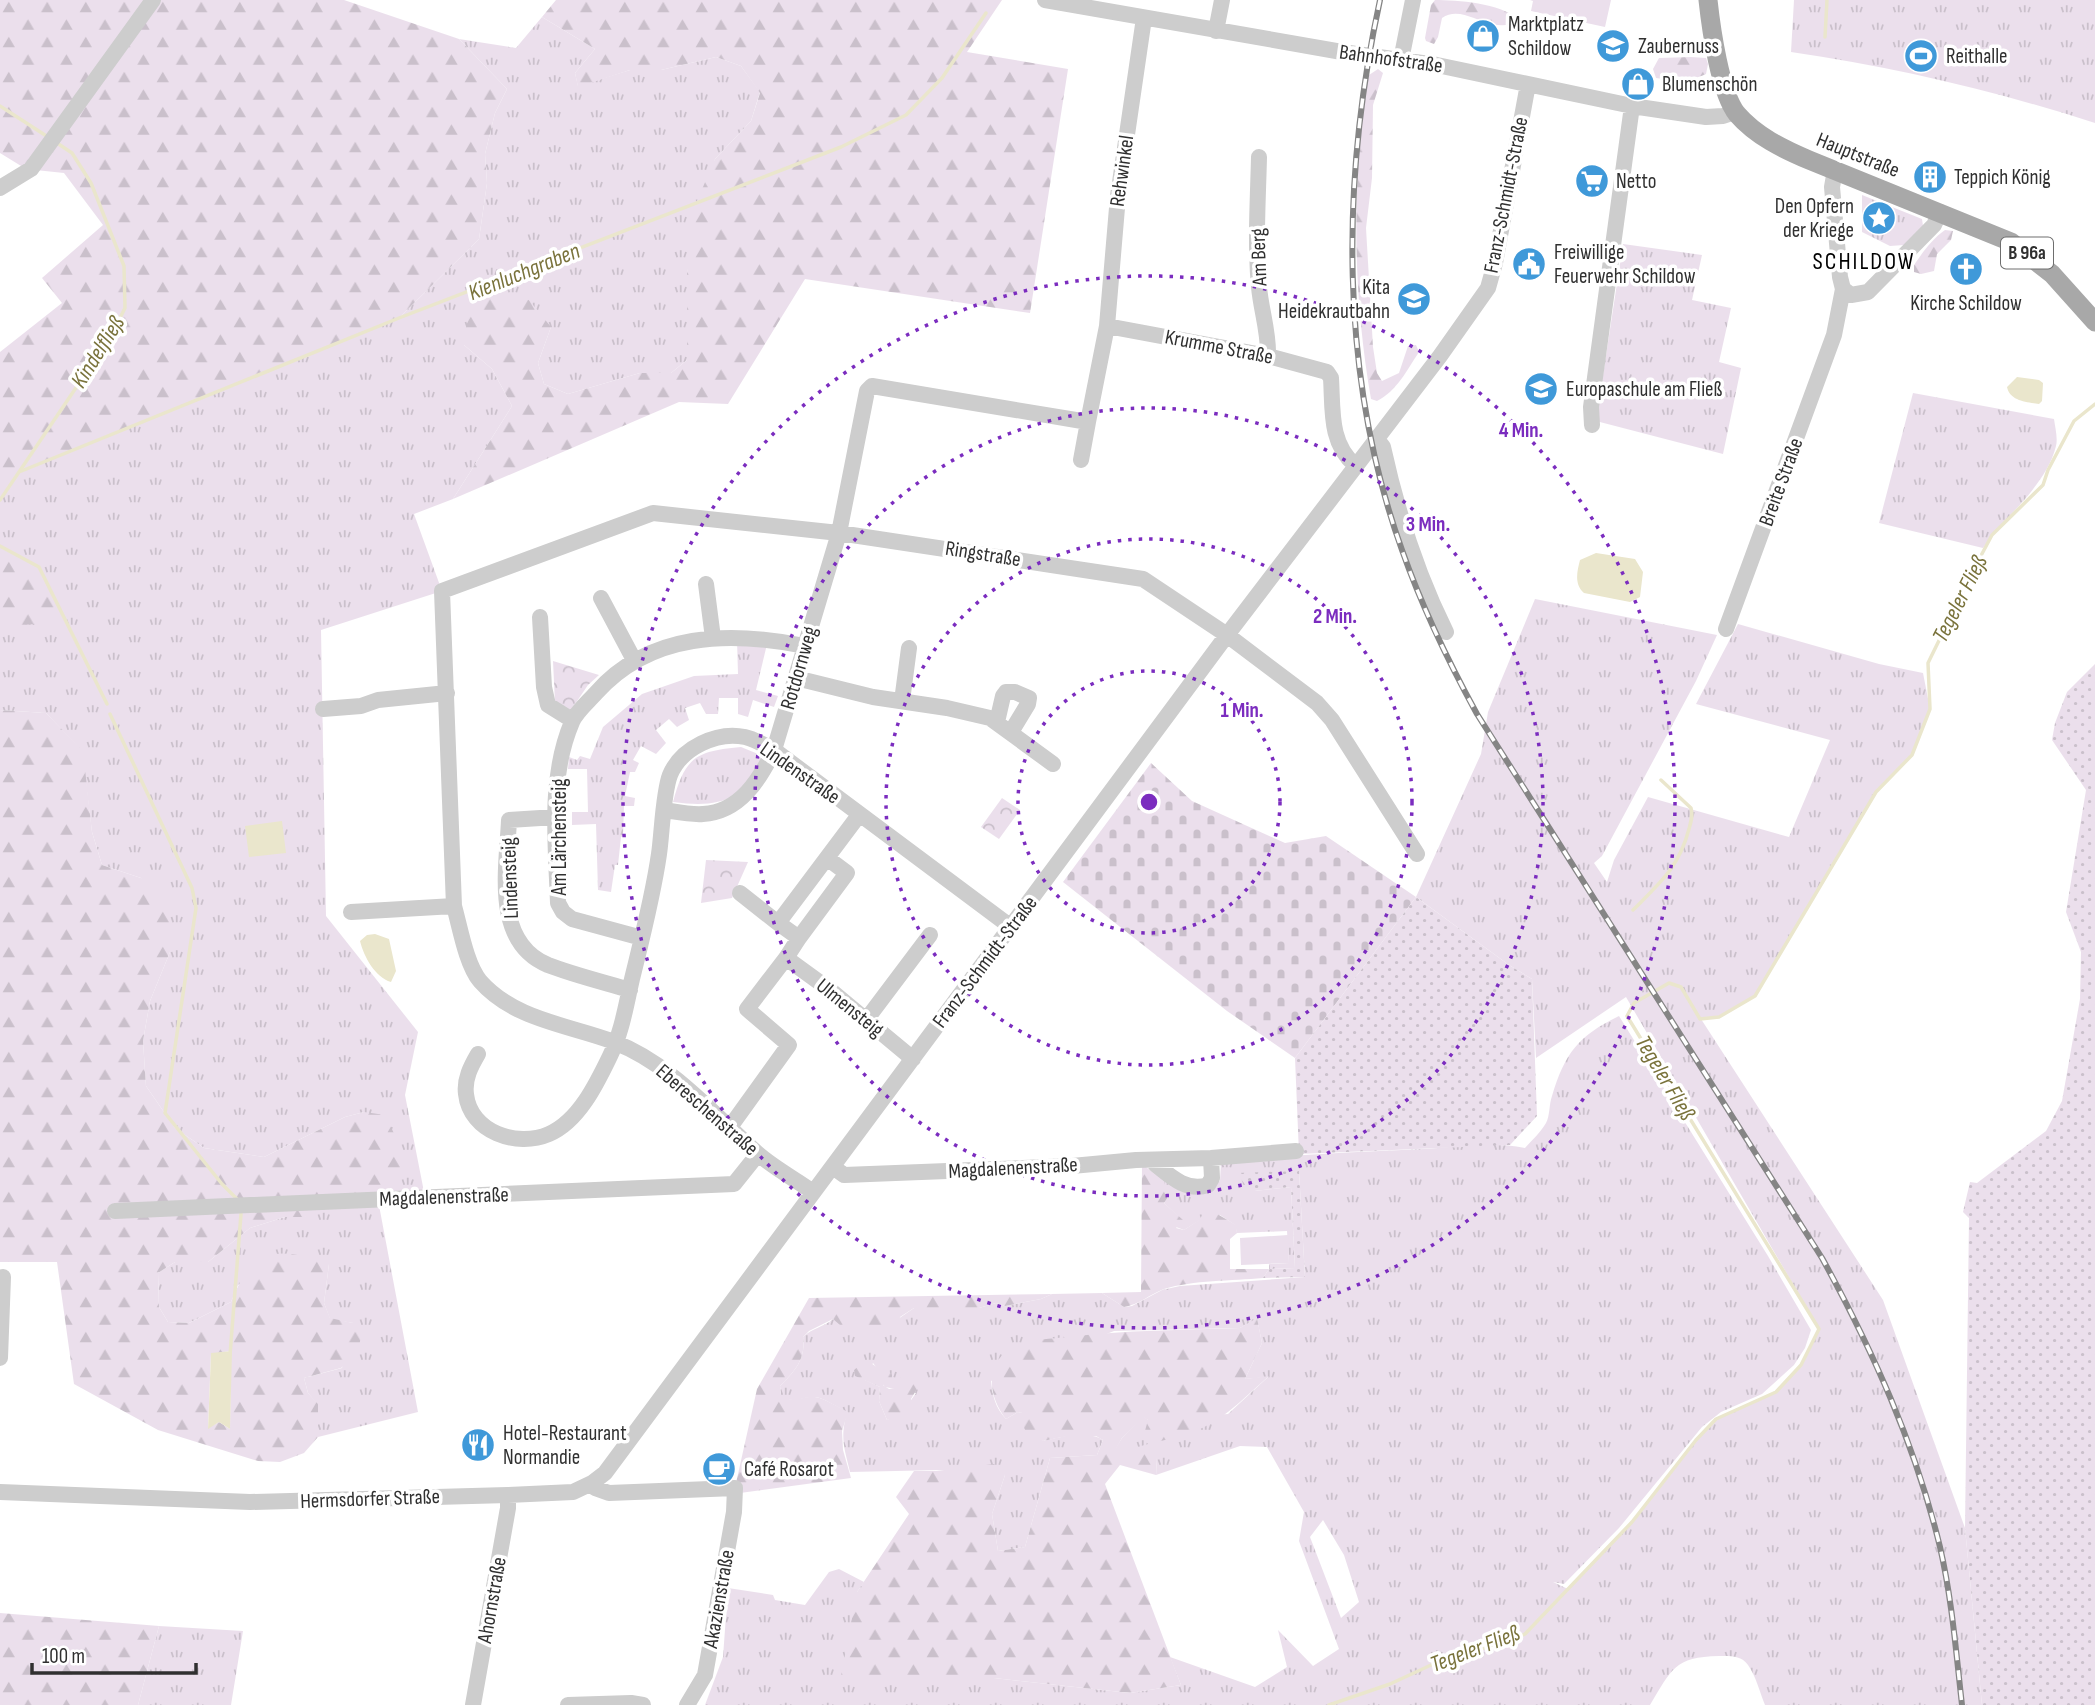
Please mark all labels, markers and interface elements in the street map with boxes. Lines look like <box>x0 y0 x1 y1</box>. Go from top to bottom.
place label: Marktplatz Schildow <box>1508 12 1584 61</box>
shop icon: Marktplatz Schildow <box>1464 17 1502 55</box>
school or university icon: Zaubernuss <box>1594 27 1632 65</box>
place label: Zaubernuss <box>1638 34 1719 59</box>
sports icon: Reithalle <box>1902 37 1940 75</box>
street label: Bahnhofstraße <box>1338 39 1444 79</box>
place label: Reithalle <box>1946 44 2008 69</box>
shop icon: Blumenschön <box>1619 65 1657 103</box>
place label: Blumenschön <box>1662 72 1758 97</box>
street label: Franz-Schmidt-Straße <box>1479 115 1533 275</box>
street label: Hauptstraße <box>1813 127 1903 183</box>
street label: Rehwinkel <box>1105 134 1139 208</box>
building icon: Teppich König <box>1911 158 1949 196</box>
supermarket icon: Netto <box>1573 162 1611 200</box>
place label: Teppich König <box>1954 165 2051 190</box>
place label: Netto <box>1616 169 1656 194</box>
place label: Den Opfern der Kriege <box>1775 194 1854 243</box>
place icon: Den Opfern der Kriege <box>1860 199 1898 237</box>
street label: Am Berg <box>1245 228 1273 287</box>
water label: Kienluchgraben <box>464 237 584 307</box>
road number: B 96a <box>2001 238 2053 268</box>
place label: Freiwillige Feuerwehr Schildow <box>1554 240 1696 289</box>
public building icon: Freiwillige Feuerwehr Schildow <box>1510 245 1548 283</box>
district label: SCHILDOW <box>1813 247 1915 276</box>
church icon: Kirche Schildow <box>1947 250 1985 288</box>
place label: Kita Heidekrautbahn <box>1278 275 1390 324</box>
school or university icon: Kita Heidekrautbahn <box>1395 280 1433 318</box>
place label: Kirche Schildow <box>1910 291 2022 316</box>
water label: Kindelfließ <box>65 311 131 393</box>
street label: Krumme Straße <box>1163 324 1275 370</box>
school or university icon: Europaschule am Fließ <box>1522 370 1560 408</box>
place label: Europaschule am Fließ <box>1566 377 1723 402</box>
text: 4 Min. <box>1499 418 1543 443</box>
street label: Breite Straße <box>1754 435 1808 529</box>
text: 3 Min. <box>1406 512 1450 537</box>
street label: Ringstraße <box>944 536 1022 572</box>
water label: Tegeler Fließ <box>1926 551 1994 647</box>
text: 2 Min. <box>1313 604 1357 629</box>
street label: Rotdornweg <box>775 623 823 713</box>
text: 1 Min. <box>1220 698 1264 723</box>
street label: Lindenstraße <box>755 736 845 810</box>
street label: Am Lärchensteig <box>547 778 572 897</box>
centre of rings <box>1137 790 1161 814</box>
street label: Lindensteig <box>496 837 524 919</box>
street label: Franz-Schmidt-Straße <box>927 891 1043 1033</box>
street label: Ulmensteig <box>811 973 889 1043</box>
water label: Tegeler Fließ <box>1629 1031 1701 1125</box>
street label: Ebereschenstraße <box>651 1059 763 1161</box>
street label: Magdalenenstraße <box>948 1152 1078 1184</box>
street label: Magdalenenstraße <box>379 1182 509 1212</box>
place label: Hotel-Restaurant Normandie <box>503 1421 627 1470</box>
restaurant icon: Hotel-Restaurant Normandie <box>459 1426 497 1464</box>
cafe icon: Café Rosarot <box>700 1450 738 1488</box>
place label: Café Rosarot <box>744 1457 834 1482</box>
street label: Hermsdorfer Straße <box>300 1484 440 1514</box>
street label: Akazienstraße <box>698 1548 740 1651</box>
street label: Ahornstraße <box>472 1555 512 1646</box>
water label: Tegeler Fließ <box>1426 1619 1524 1679</box>
scale bar <box>32 1632 196 1676</box>
text: 100 m <box>42 1644 85 1669</box>

